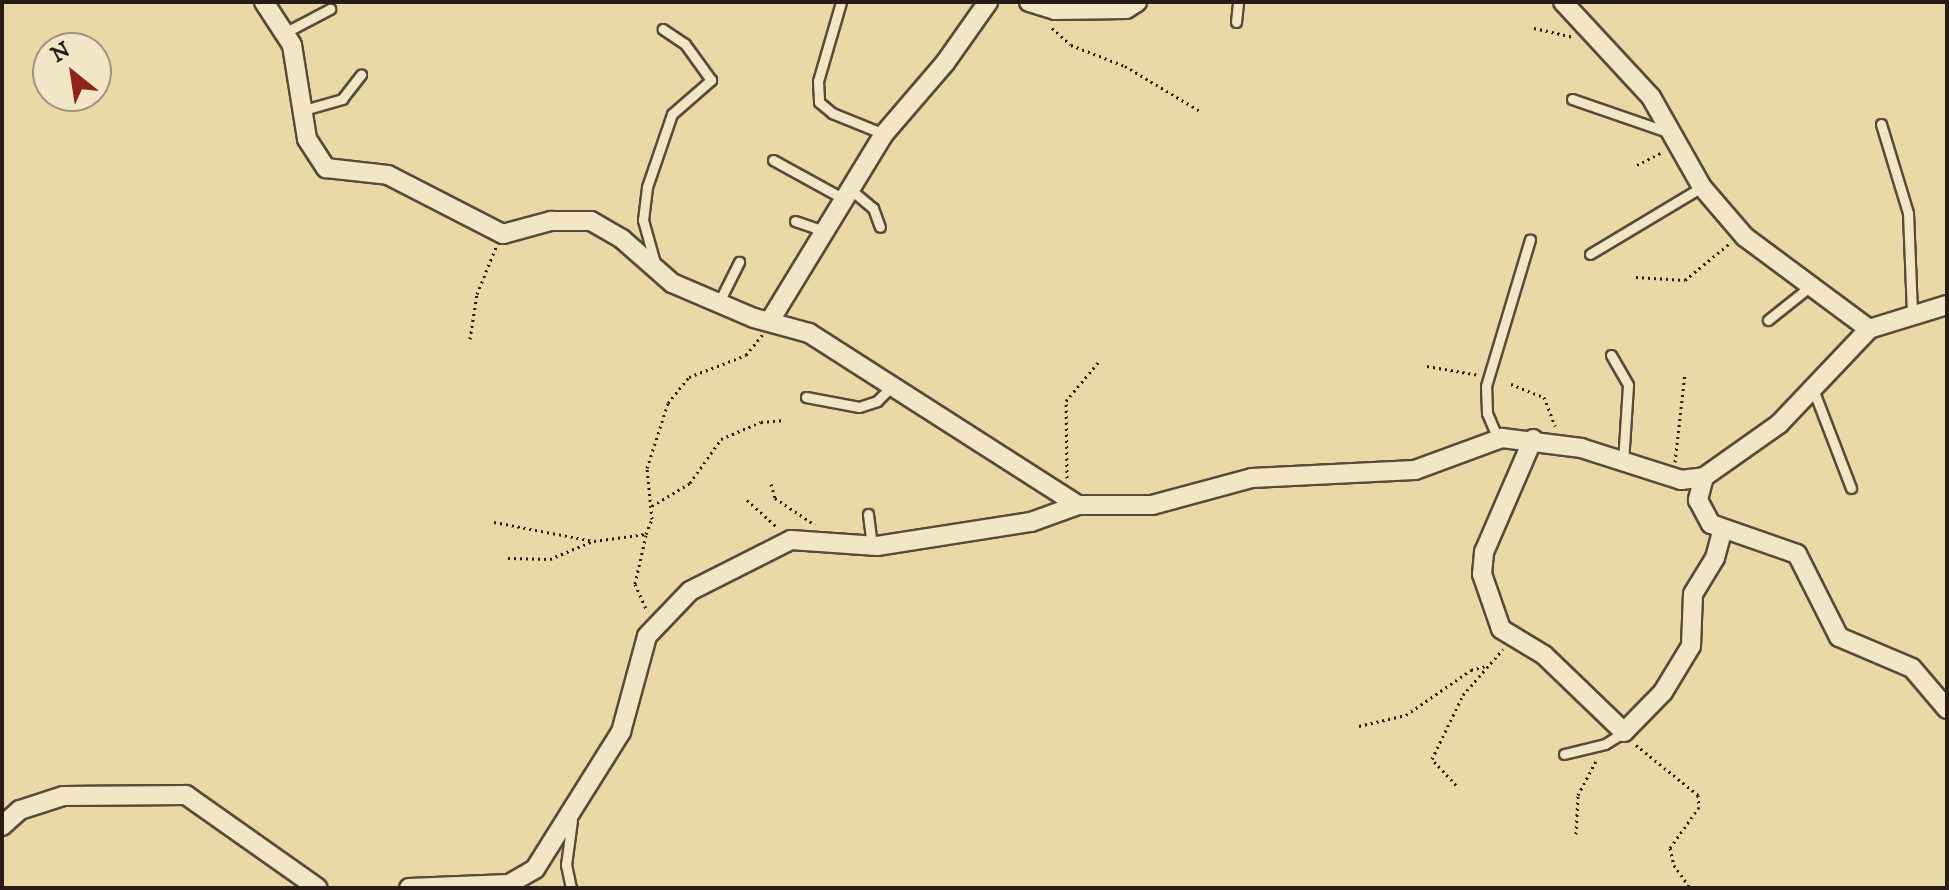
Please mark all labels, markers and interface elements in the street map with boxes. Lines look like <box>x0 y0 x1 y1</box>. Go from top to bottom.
north arrow <box>32 32 112 112</box>
text: N <box>46 36 75 69</box>

